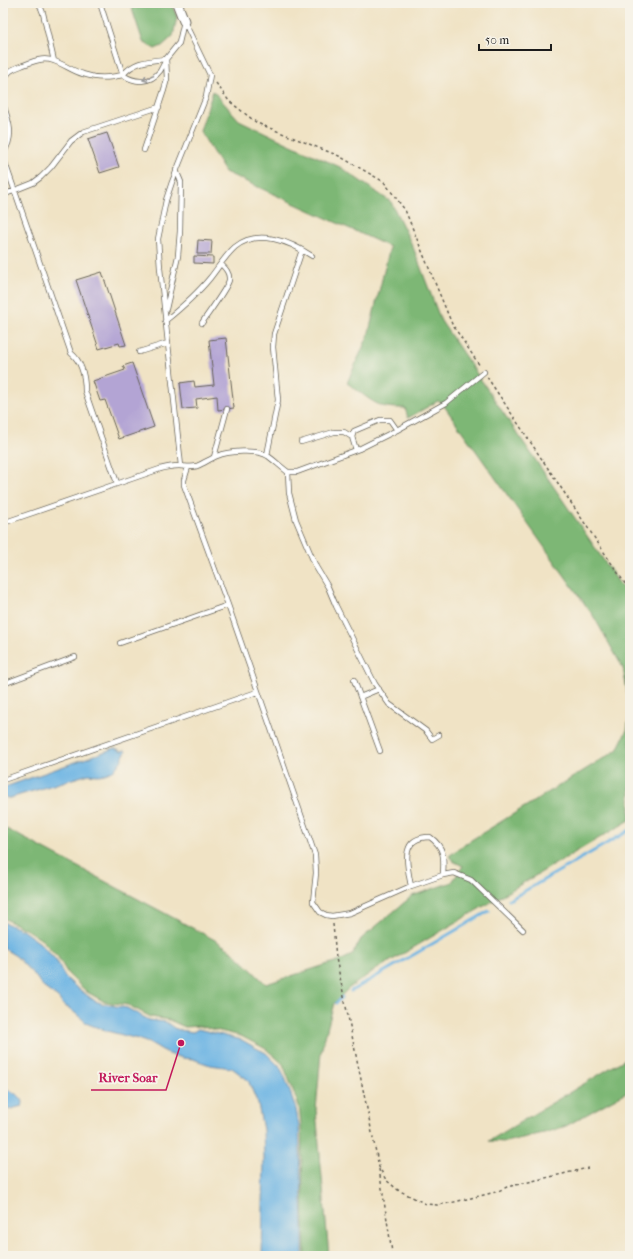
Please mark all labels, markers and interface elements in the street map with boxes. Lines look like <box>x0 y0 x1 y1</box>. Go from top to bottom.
scale bar <box>479 26 551 52</box>
text: 50 m <box>485 33 509 47</box>
one-way arrow <box>143 75 155 83</box>
callout: River Soar <box>91 1065 166 1090</box>
text: River Soar <box>99 1070 158 1085</box>

